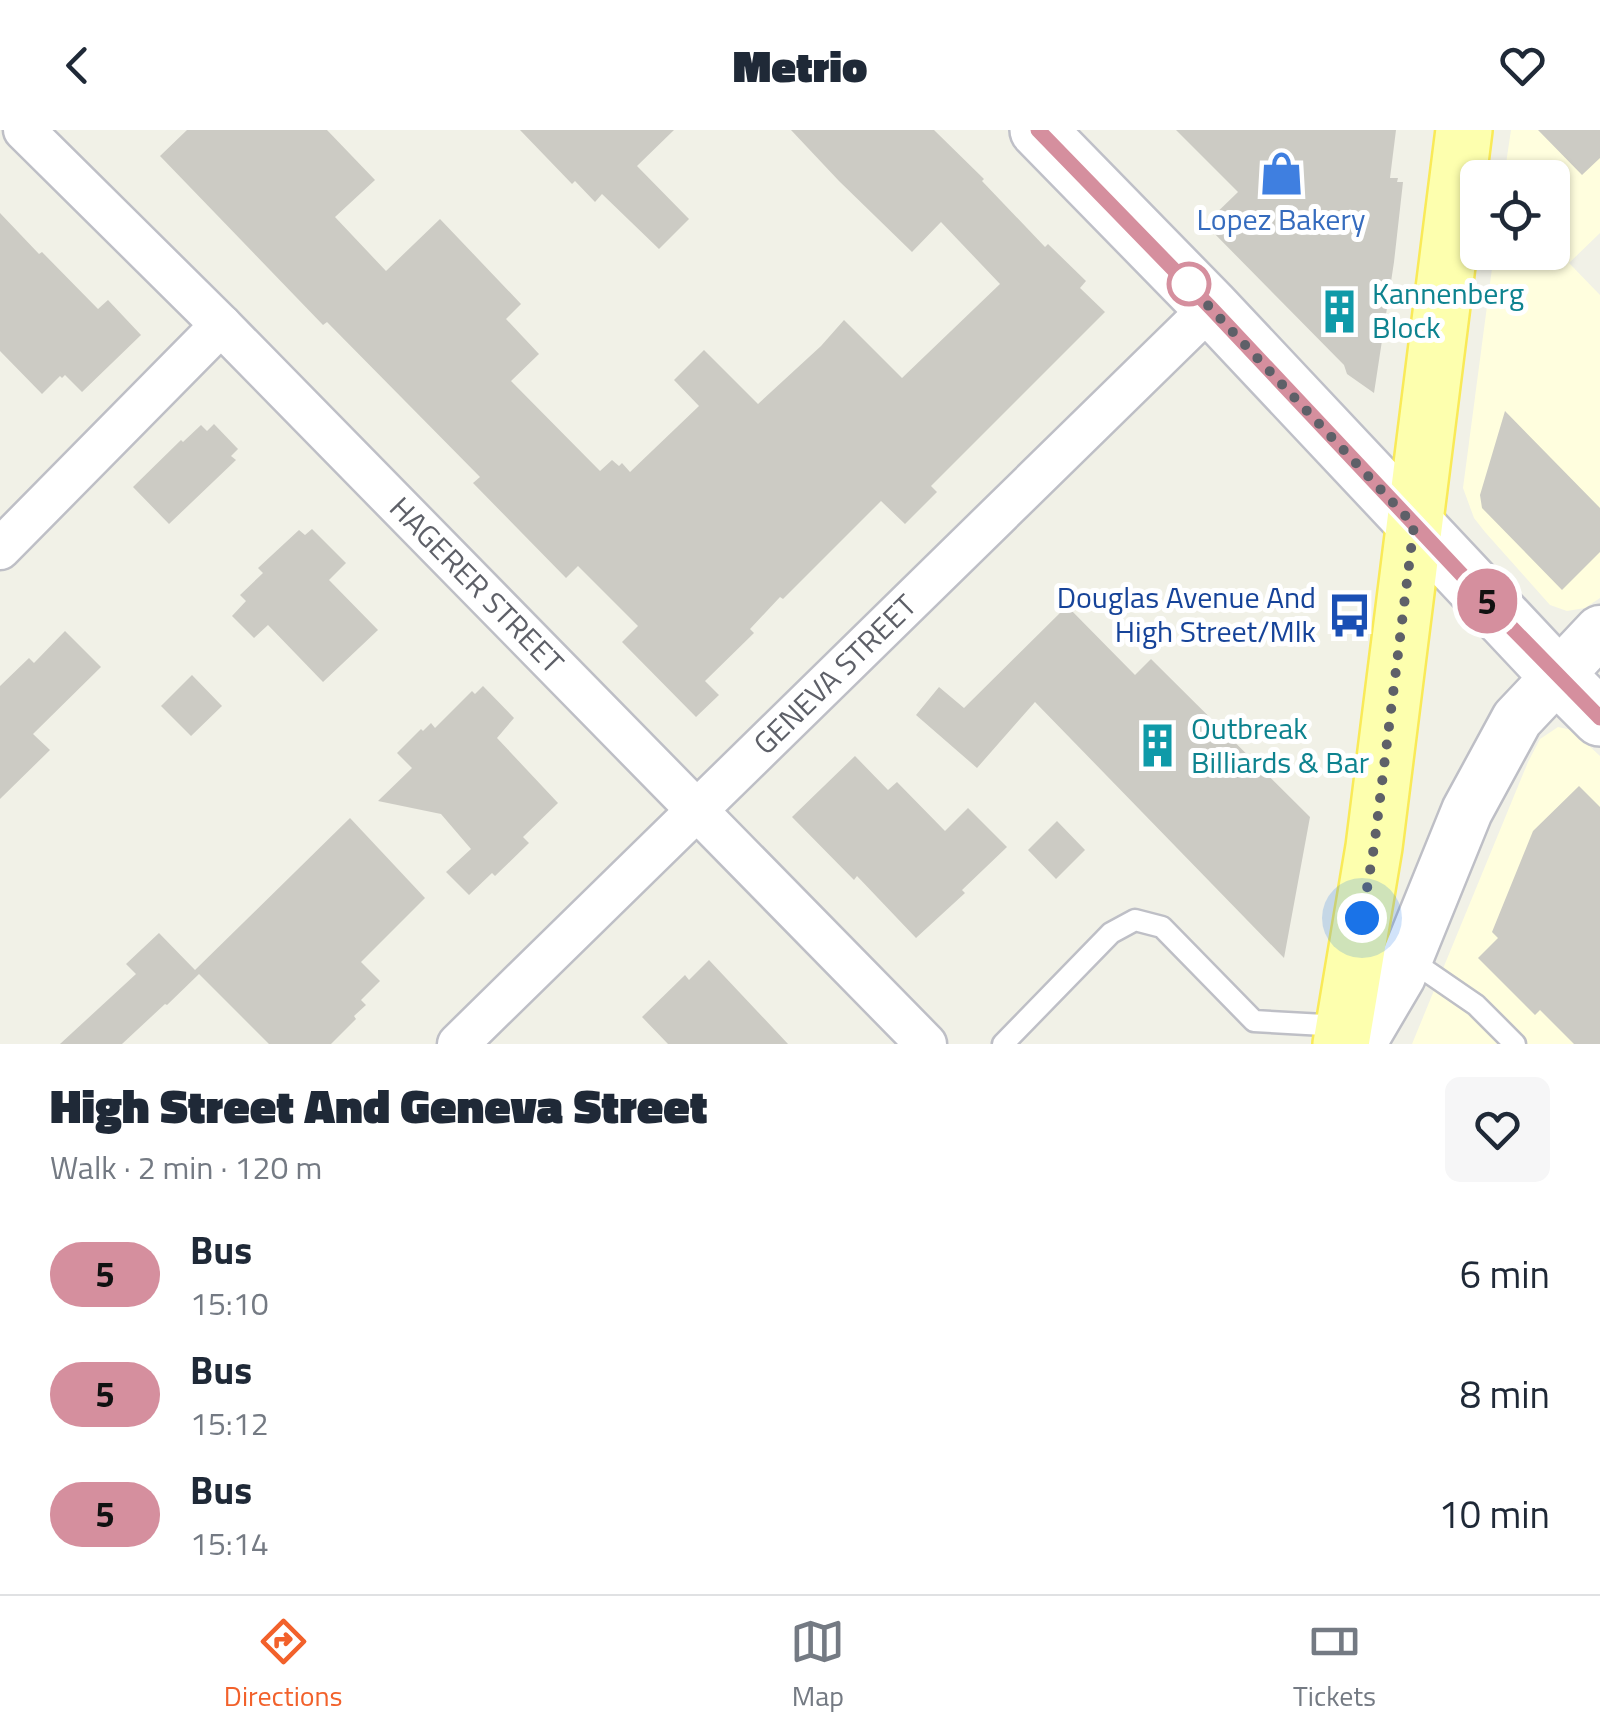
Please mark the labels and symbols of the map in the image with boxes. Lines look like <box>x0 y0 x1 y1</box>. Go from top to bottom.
shop icon: Lopez Bakery <box>1257 149 1305 197</box>
place label: Lopez Bakery <box>1197 196 1365 242</box>
unlabelled marker <box>1168 263 1210 305</box>
place label: Kannenberg Block <box>1372 270 1524 350</box>
building icon: Kannenberg Block <box>1315 287 1363 335</box>
street label: HAGERER STREET <box>379 486 575 684</box>
line badge: 5 <box>1454 568 1520 634</box>
place label: Douglas Avenue And High Street/Mlk <box>1057 574 1316 654</box>
street label: GENEVA STREET <box>743 583 927 765</box>
bus stop icon: Douglas Avenue And High Street/Mlk <box>1325 591 1373 639</box>
place label: Outbreak Billiards & Bar <box>1191 705 1369 785</box>
building icon: Outbreak Billiards & Bar <box>1134 722 1182 770</box>
your location <box>1337 893 1387 943</box>

